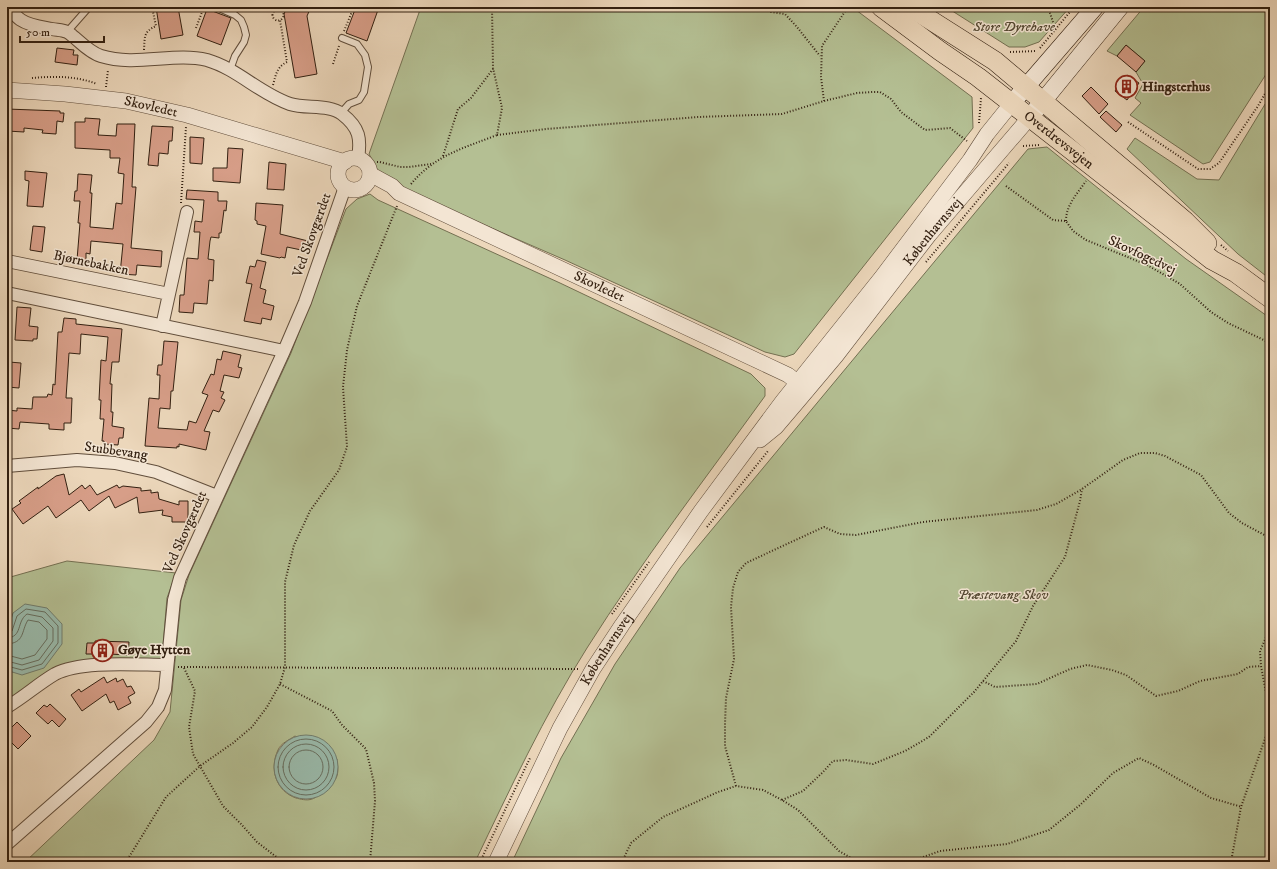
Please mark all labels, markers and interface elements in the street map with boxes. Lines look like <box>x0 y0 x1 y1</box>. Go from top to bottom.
scale bar <box>20 18 104 44</box>
park label: Store Dyrehave <box>972 18 1056 36</box>
text: 50 m <box>26 25 50 40</box>
building icon: Hingsterhus <box>1114 74 1140 100</box>
place label: Hingsterhus <box>1142 78 1211 96</box>
street label: Skovledet <box>122 92 180 122</box>
street label: Overdrevsvejen <box>1020 107 1098 174</box>
street label: Ved Skovgærdet <box>288 190 336 280</box>
street label: Københavnsvej <box>900 194 966 270</box>
street label: Skovfogedvej <box>1105 231 1179 279</box>
street label: Bjørnebakken <box>52 246 131 280</box>
street label: Skovledet <box>571 267 628 307</box>
street label: Stubbevang <box>83 438 149 464</box>
street label: Ved Skovgærdet <box>158 488 211 577</box>
park label: Præstevang Skov <box>958 586 1049 604</box>
street label: Københavnsvej <box>577 609 637 689</box>
building icon: Gøye Hytten <box>90 637 116 663</box>
place label: Gøye Hytten <box>118 641 191 659</box>

